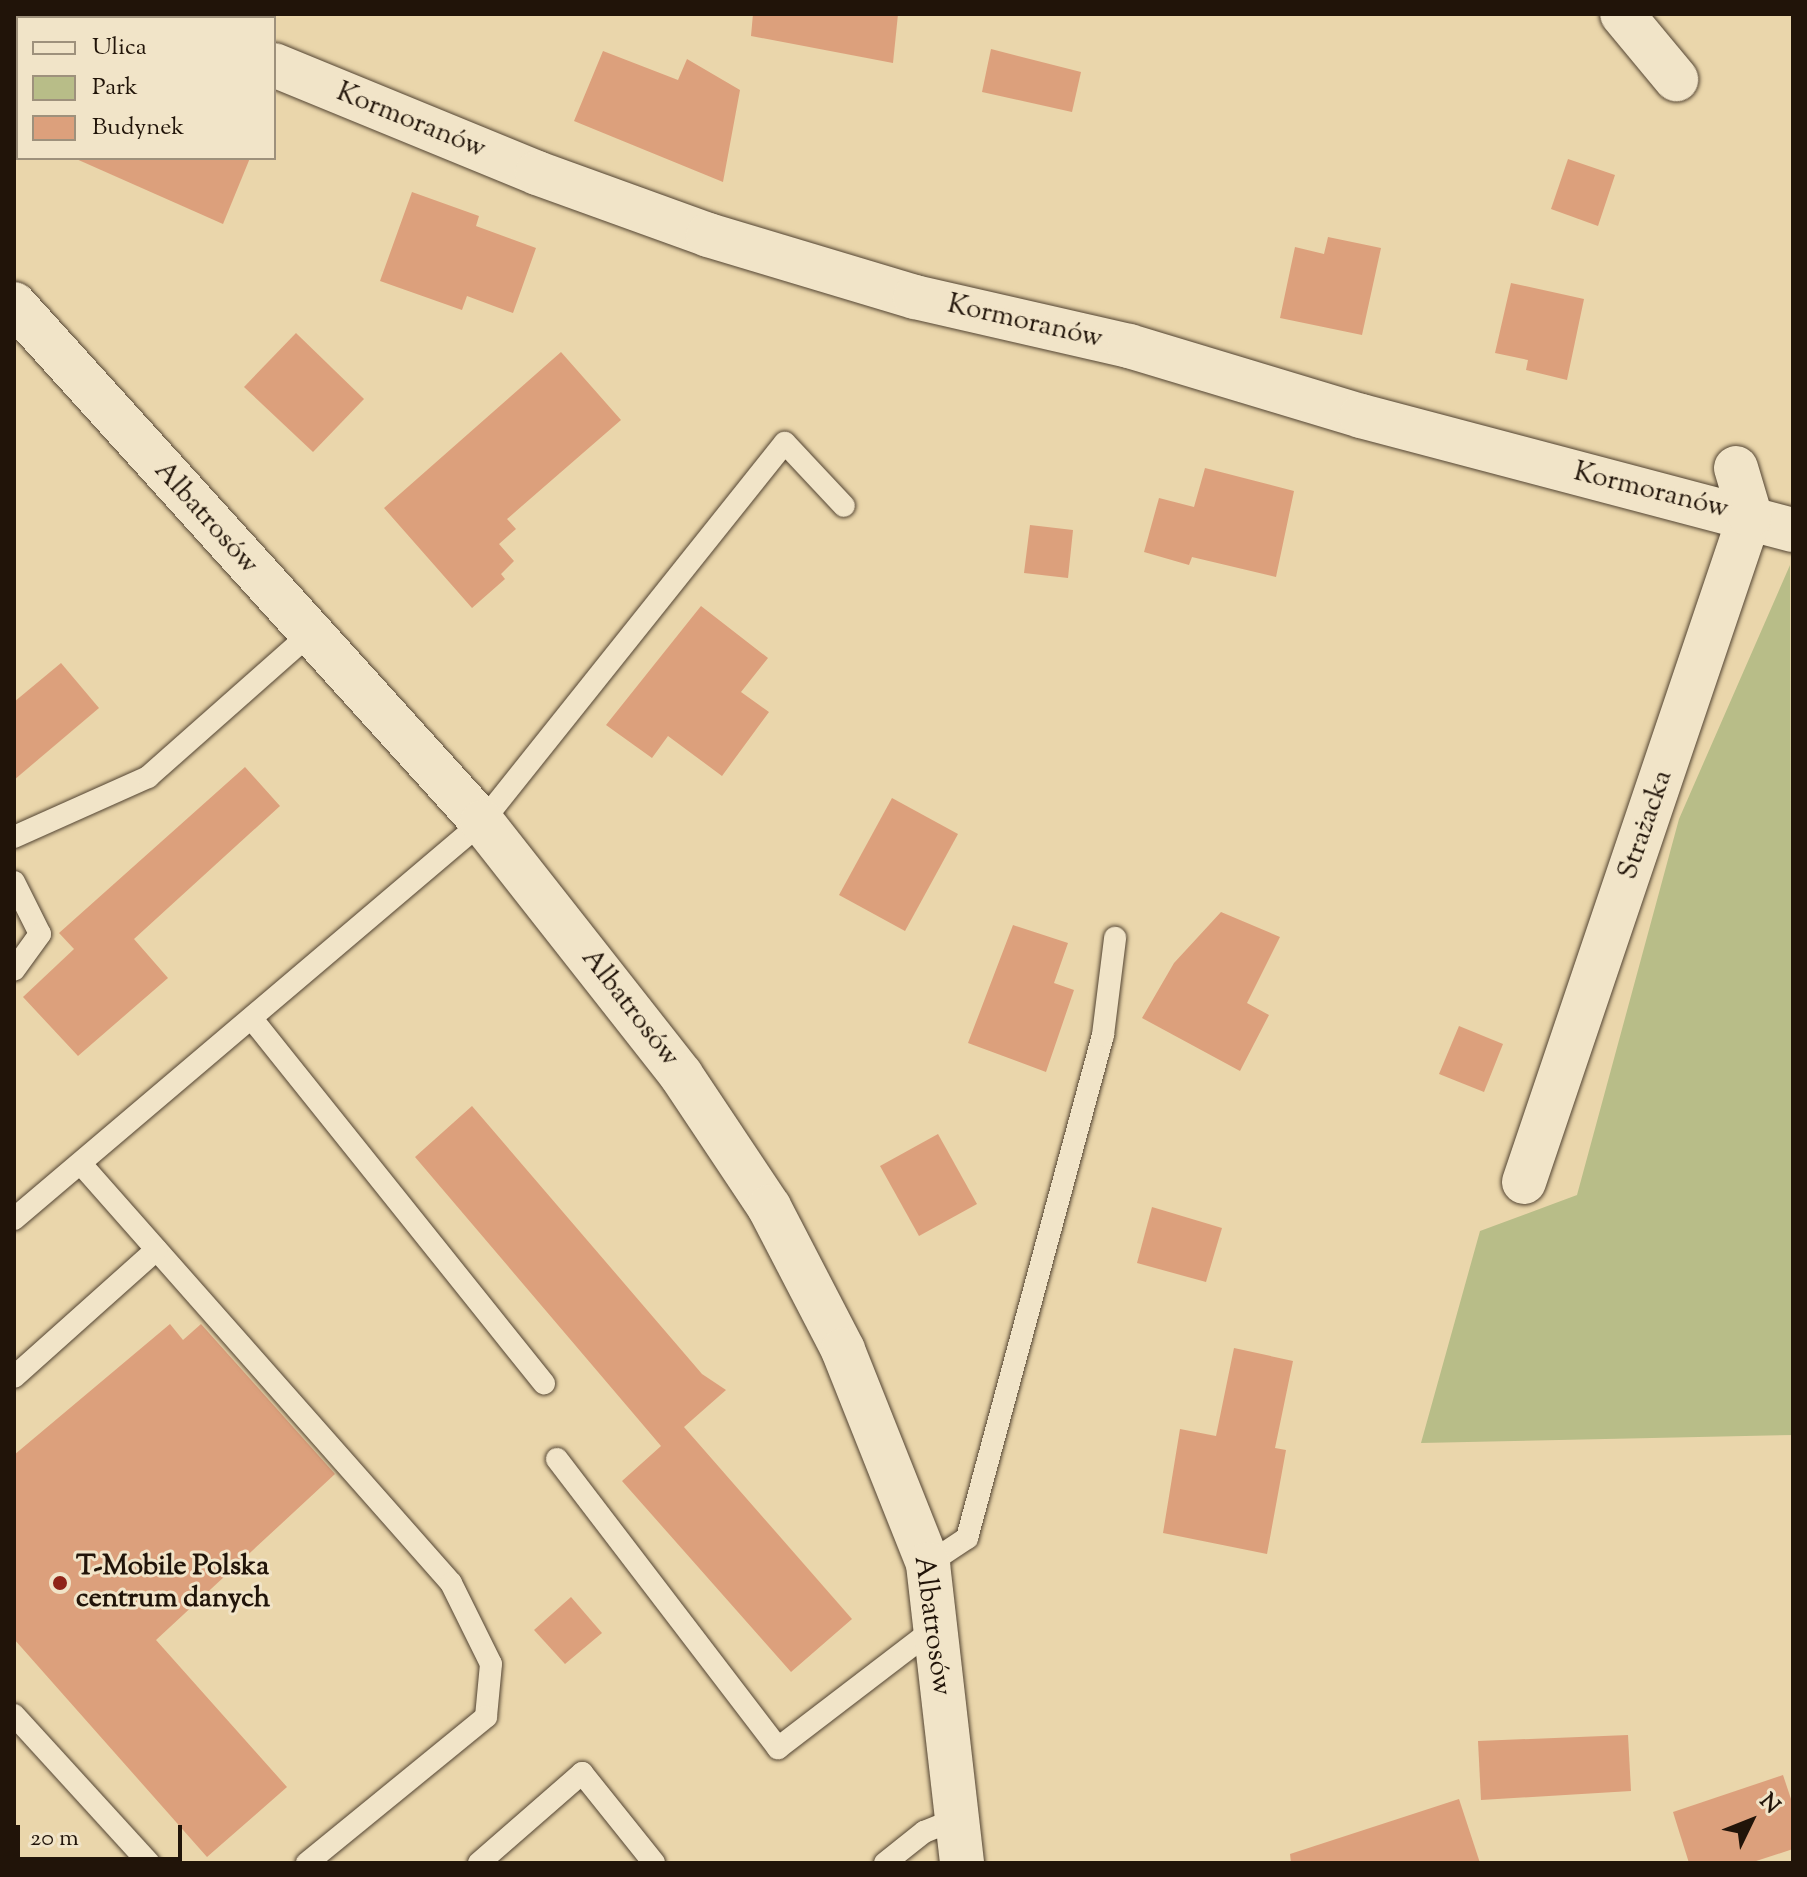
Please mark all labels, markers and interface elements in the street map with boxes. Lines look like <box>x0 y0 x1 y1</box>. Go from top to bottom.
legend <box>16 16 276 160</box>
text: Ulica <box>92 31 147 65</box>
text: Park <box>92 71 138 105</box>
street label: Kormoranów <box>331 76 491 166</box>
text: Budynek <box>92 111 184 145</box>
street label: Kormoranów <box>944 288 1106 356</box>
street label: Albatrosów <box>146 455 266 581</box>
street label: Kormoranów <box>1570 456 1732 526</box>
street label: Strażacka <box>1612 766 1680 884</box>
street label: Albatrosów <box>574 942 686 1074</box>
place label: T‑Mobile Polska centrum danych <box>76 1550 270 1616</box>
street label: Albatrosów <box>906 1554 958 1698</box>
marker: T‑Mobile Polska centrum danych <box>51 1574 69 1592</box>
north arrow <box>1711 1781 1791 1861</box>
text: N <box>1751 1787 1786 1822</box>
scale bar <box>20 1809 186 1859</box>
text: 20 m <box>30 1822 79 1856</box>

